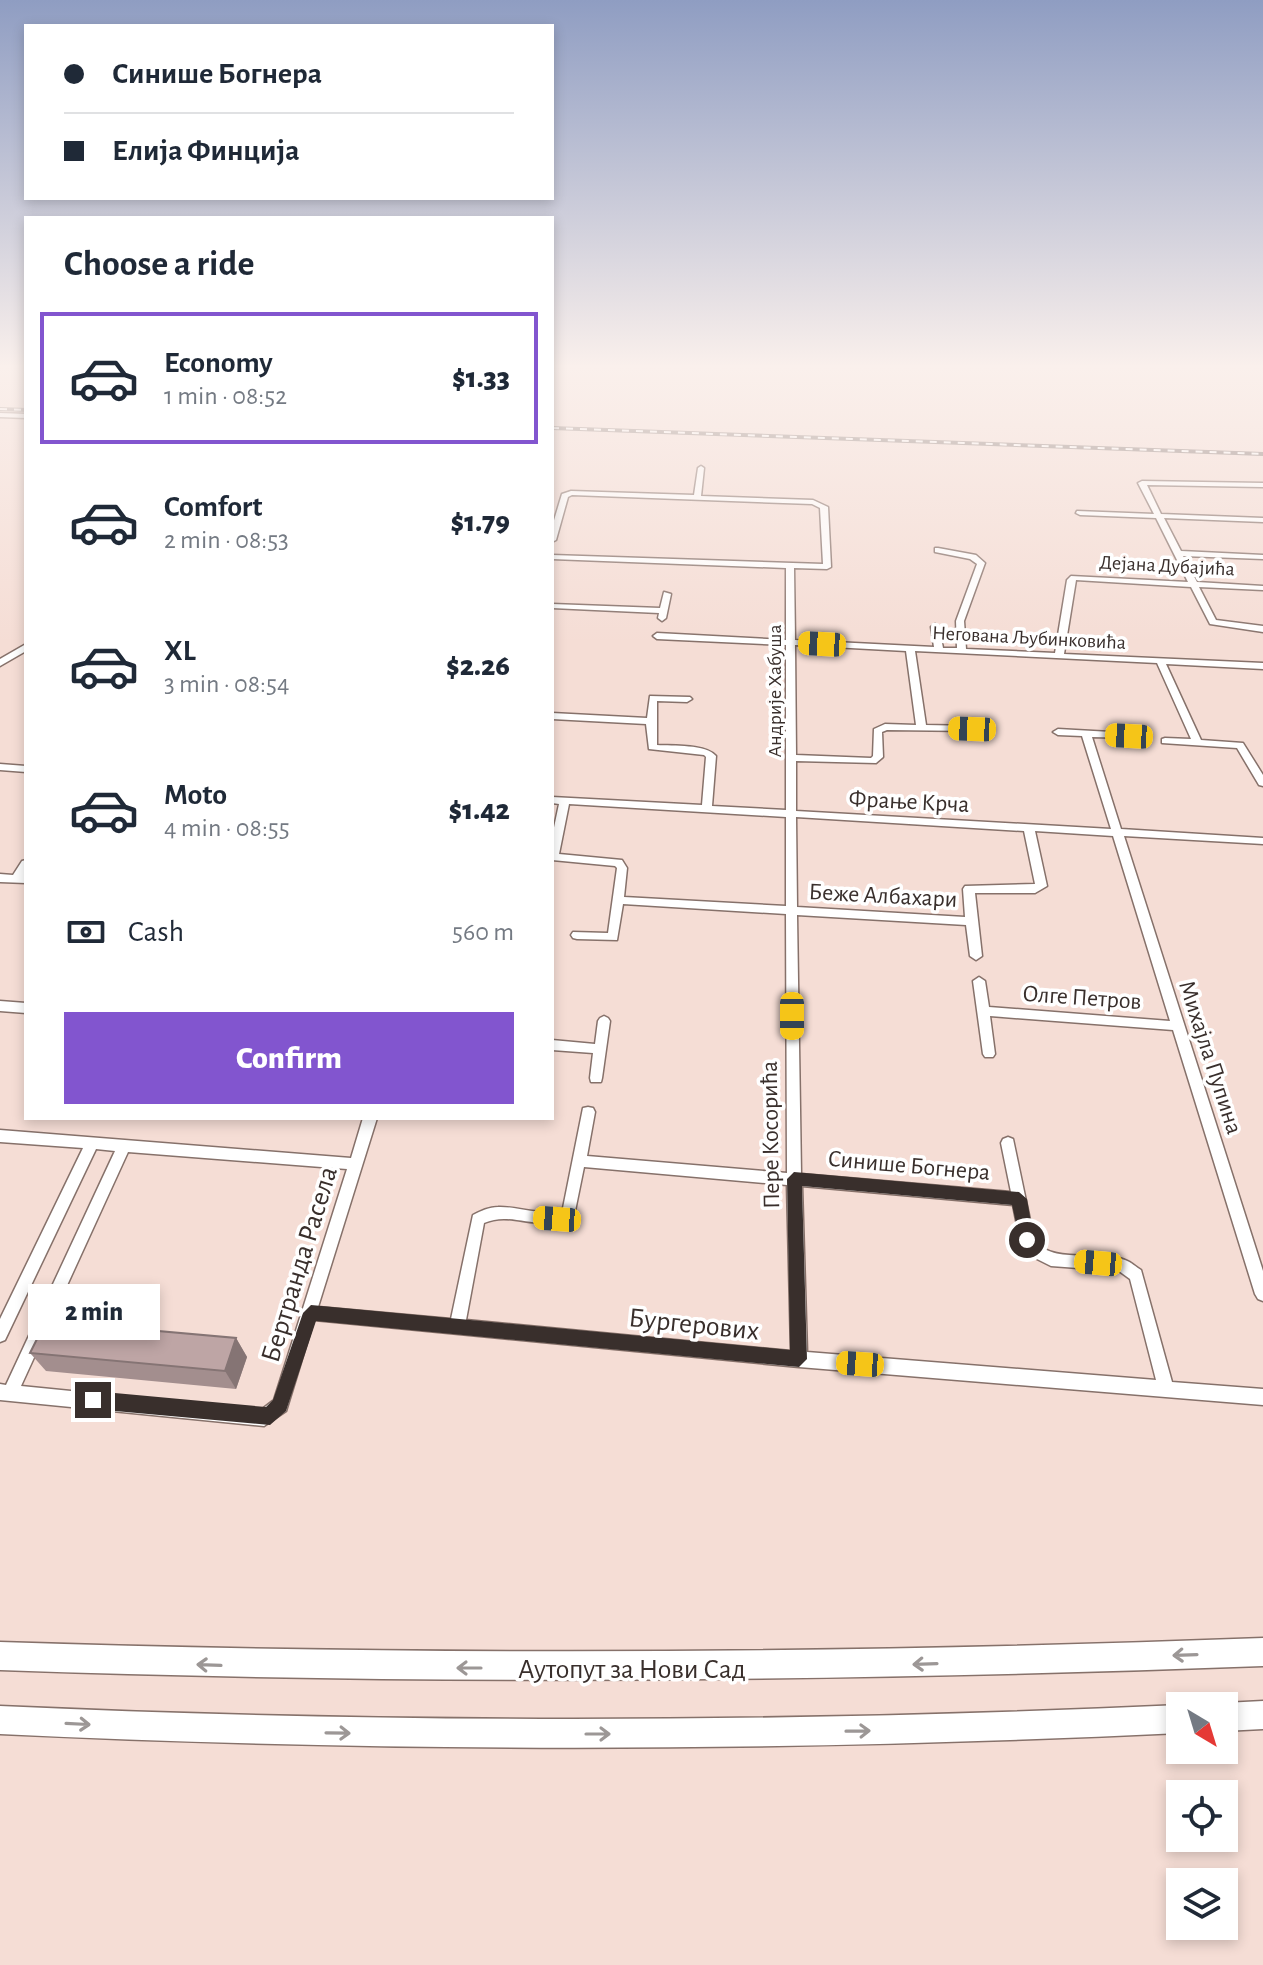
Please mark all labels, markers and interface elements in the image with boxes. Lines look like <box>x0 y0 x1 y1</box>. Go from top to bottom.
text: Синише Богнера <box>112 59 322 89</box>
text: Елија Финција <box>112 136 299 166</box>
text: Choose a ride <box>64 246 254 282</box>
icon: car <box>68 342 140 414</box>
text: Economy <box>164 348 273 378</box>
text: $1.33 <box>452 363 510 393</box>
text: 1 min · 08:52 <box>164 383 287 409</box>
icon: car <box>68 486 140 558</box>
text: Comfort <box>164 492 263 522</box>
text: $1.79 <box>451 507 510 537</box>
text: 2 min · 08:53 <box>164 527 289 553</box>
street label: Дејана Дубајића <box>1099 552 1235 580</box>
street label: Негована Љубинковића <box>932 623 1126 653</box>
street label: Андрије Хабуша <box>765 624 785 758</box>
icon: car <box>68 630 140 702</box>
car <box>797 631 847 657</box>
text: XL <box>164 636 196 666</box>
text: $2.26 <box>446 651 510 681</box>
text: 3 min · 08:54 <box>164 671 289 697</box>
car <box>948 716 996 742</box>
car <box>1104 723 1154 749</box>
icon: car <box>68 774 140 846</box>
text: Moto <box>164 780 227 810</box>
street label: Фрање Крча <box>848 787 970 817</box>
text: $1.42 <box>449 795 510 825</box>
text: 4 min · 08:55 <box>164 815 290 841</box>
street label: Беже Албахари <box>808 880 958 912</box>
icon: cash <box>64 910 108 954</box>
text: Cash <box>128 917 184 947</box>
text: 560 m <box>452 919 514 945</box>
street label: Михајла Пупина <box>1174 978 1246 1137</box>
street label: Олге Петров <box>1022 982 1142 1014</box>
car <box>780 992 804 1040</box>
button: Confirm <box>64 1012 514 1104</box>
street label: Пере Косорића <box>758 1061 784 1209</box>
street label: Синише Богнера <box>827 1147 991 1185</box>
street label: Бертранда Расела <box>257 1163 343 1366</box>
car <box>532 1205 582 1233</box>
route start <box>1009 1222 1045 1258</box>
car <box>1073 1249 1123 1277</box>
callout: 2 min <box>27 1284 159 1340</box>
text: 2 min <box>65 1299 123 1325</box>
street label: Бургерових <box>627 1304 761 1346</box>
car <box>835 1350 885 1378</box>
route end <box>75 1382 111 1418</box>
one-way arrow <box>1172 1648 1199 1663</box>
street label: Аутопут за Нови Сад <box>518 1656 746 1684</box>
one-way arrow <box>196 1657 223 1672</box>
one-way arrow <box>912 1657 939 1672</box>
one-way arrow <box>456 1661 483 1676</box>
north arrow <box>1166 1692 1238 1764</box>
map controls <box>1166 1692 1238 1940</box>
one-way arrow <box>64 1717 91 1732</box>
one-way arrow <box>844 1724 871 1739</box>
one-way arrow <box>324 1725 351 1741</box>
one-way arrow <box>584 1726 611 1741</box>
button: locate <box>1166 1780 1238 1852</box>
button: layers <box>1166 1868 1238 1940</box>

